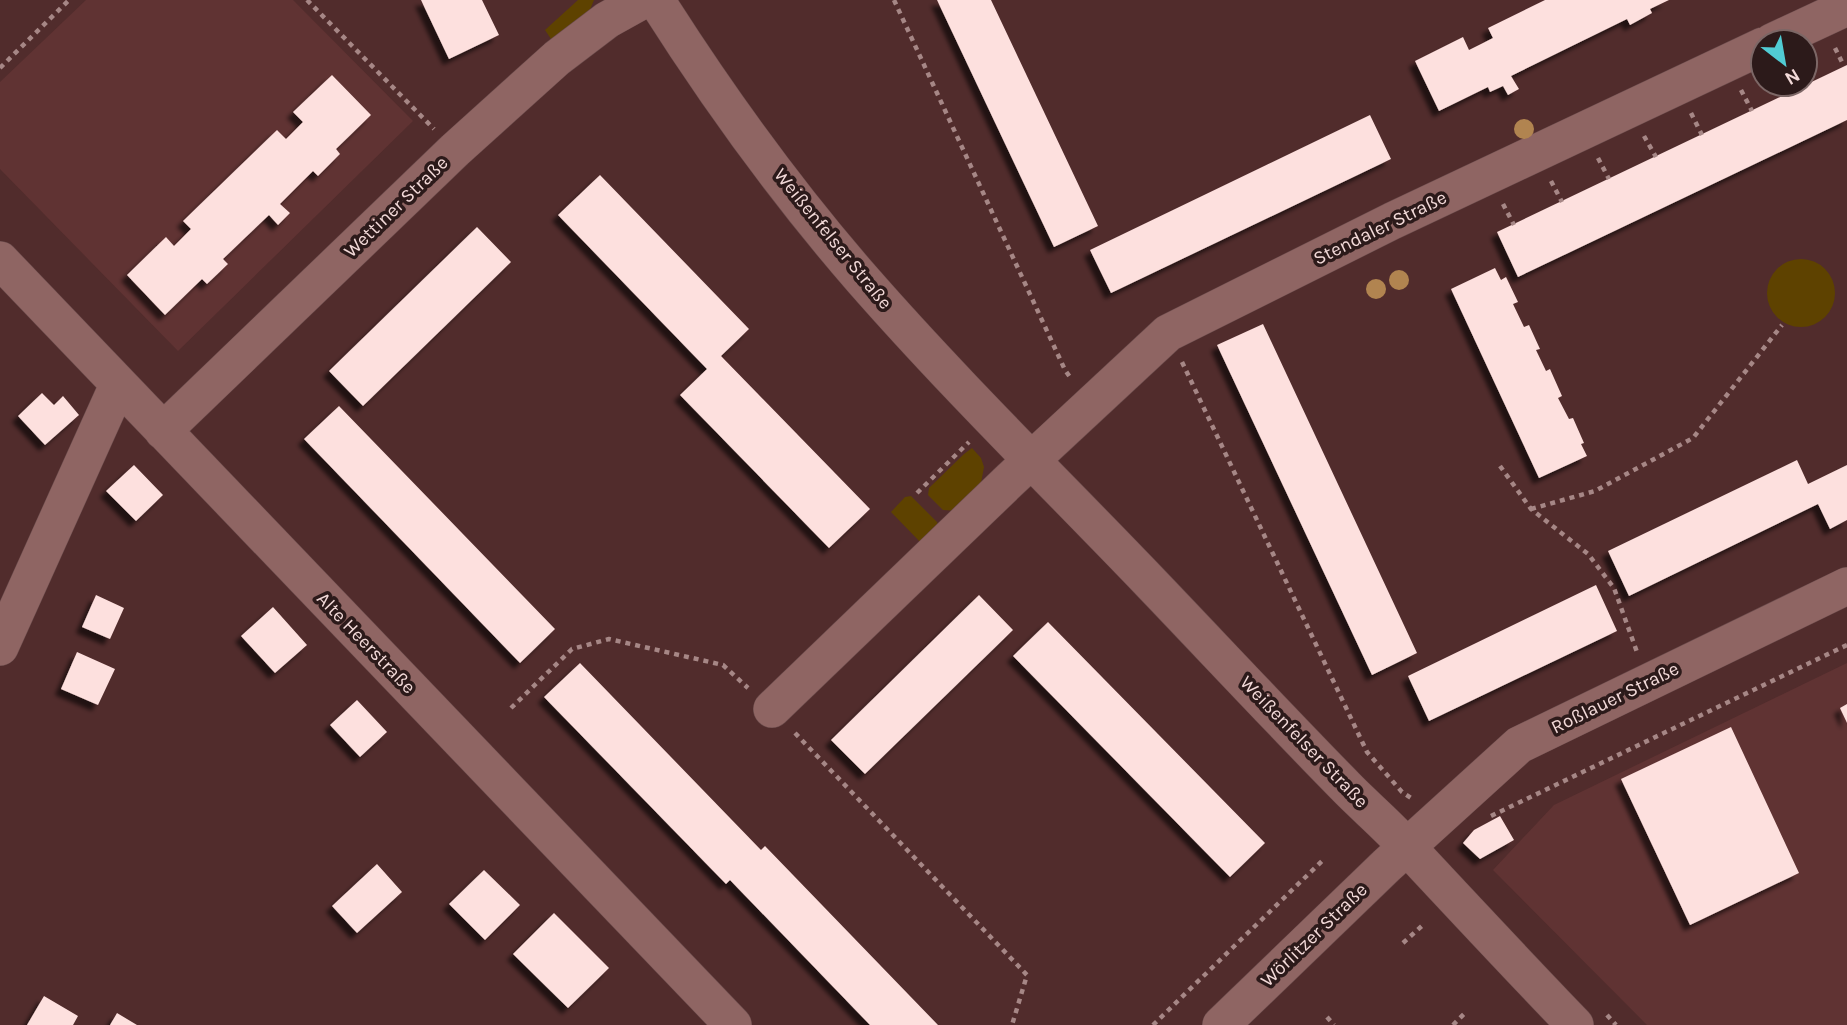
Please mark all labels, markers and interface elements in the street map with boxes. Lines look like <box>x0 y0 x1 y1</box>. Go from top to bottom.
north arrow <box>1749 28 1819 98</box>
text: N <box>1781 64 1804 90</box>
street label: Wettiner Straße <box>339 152 453 262</box>
street label: Weißenfelser Straße <box>769 164 897 314</box>
street label: Stendaler Straße <box>1310 186 1450 270</box>
street label: Alte Heerstraße <box>312 588 420 698</box>
street label: Roßlauer Straße <box>1547 658 1683 738</box>
street label: Weißenfelser Straße <box>1235 672 1373 812</box>
street label: Wörlitzer Straße <box>1256 879 1372 991</box>

